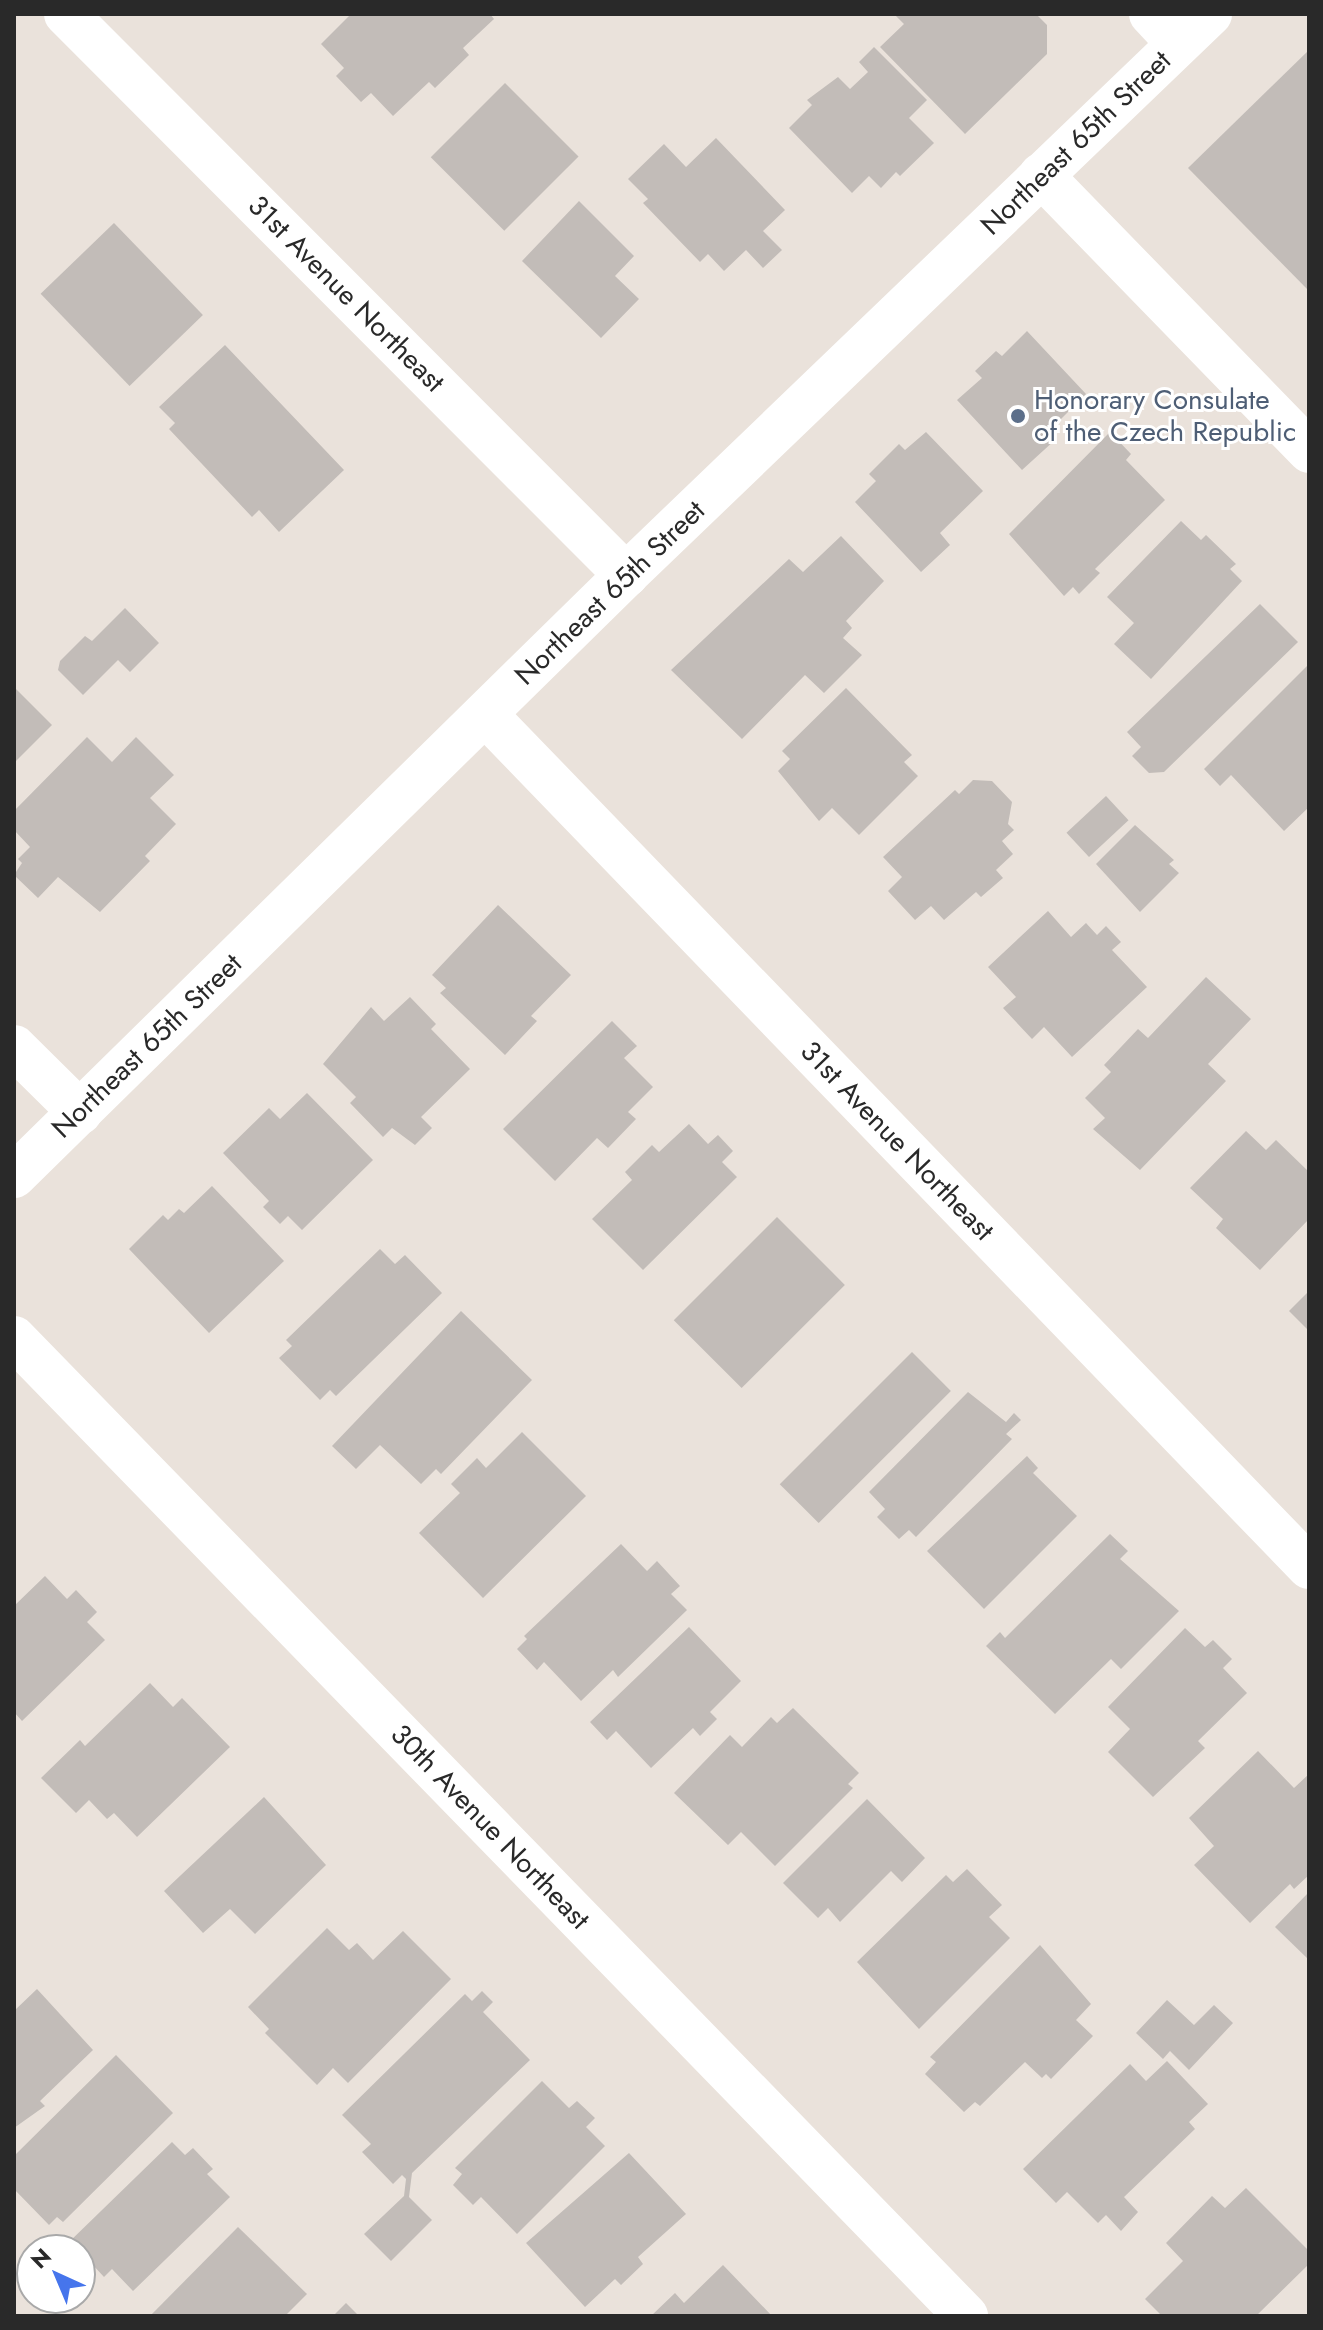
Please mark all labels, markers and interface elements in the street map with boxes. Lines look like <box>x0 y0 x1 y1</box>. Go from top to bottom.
street label: Northeast 65th Street <box>974 44 1178 242</box>
street label: 31st Avenue Northeast <box>241 189 451 399</box>
place label: Honorary Consulate of the Czech Republic <box>1034 383 1296 449</box>
marker: Honorary Consulate of the Czech Republic <box>1009 407 1027 425</box>
street label: Northeast 65th Street <box>508 494 712 692</box>
street label: Northeast 65th Street <box>45 947 249 1145</box>
street label: 31st Avenue Northeast <box>793 1034 1001 1248</box>
street label: 30th Avenue Northeast <box>384 1718 596 1936</box>
north arrow <box>16 2234 96 2314</box>
text: N <box>23 2241 58 2276</box>

